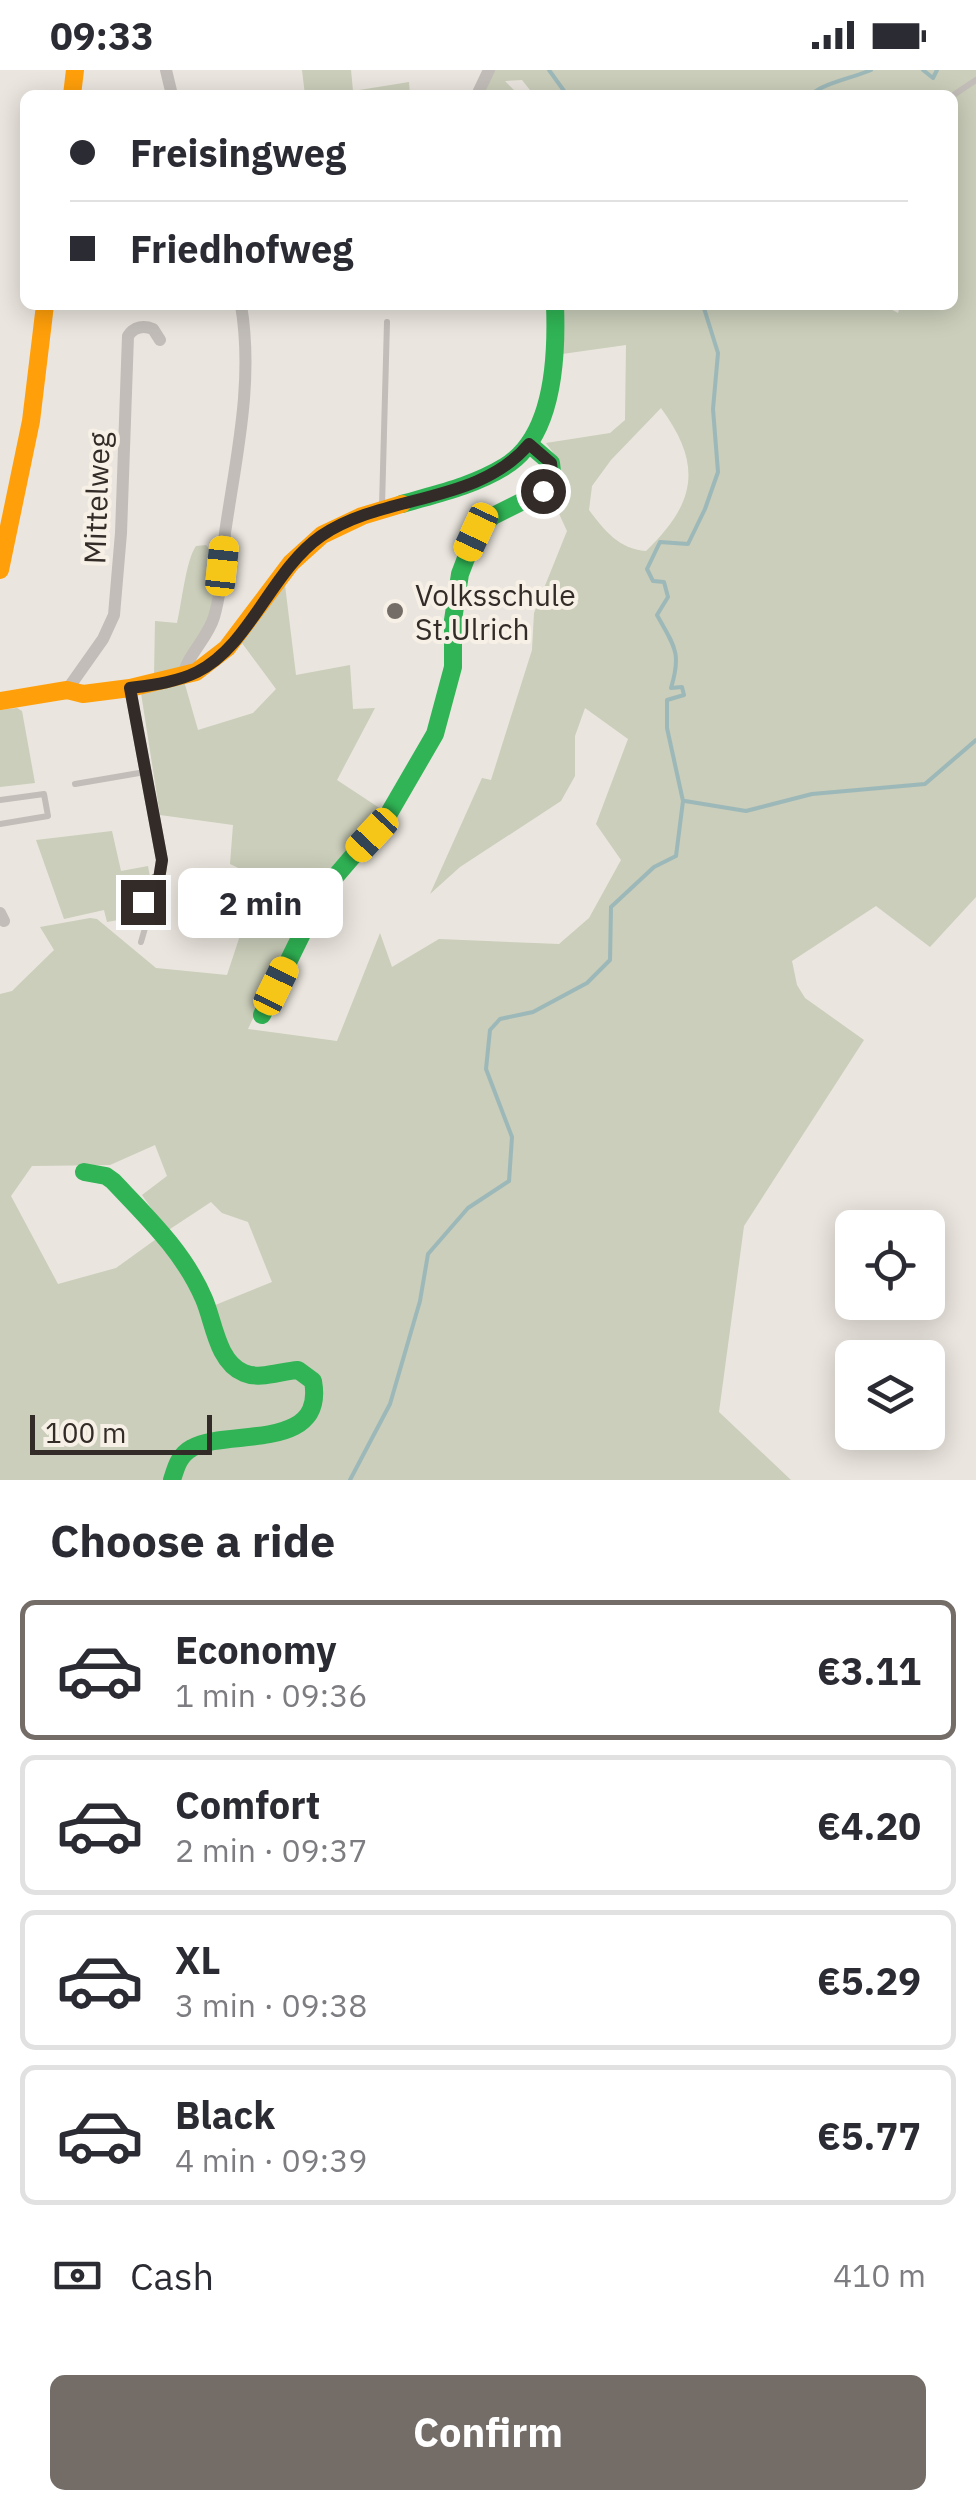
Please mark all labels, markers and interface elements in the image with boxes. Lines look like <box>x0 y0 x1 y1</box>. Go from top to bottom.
text: 09:33 <box>50 11 154 60</box>
text: Freisingweg <box>130 128 346 177</box>
text: Friedhofweg <box>130 224 353 273</box>
street label: Mittelweg <box>74 431 118 565</box>
route start <box>521 469 566 514</box>
car <box>450 498 502 566</box>
car <box>204 535 240 597</box>
place label: Volksschule St.Ulrich <box>415 575 576 648</box>
marker: Volksschule St.Ulrich <box>384 600 406 622</box>
car <box>341 803 403 867</box>
callout: 2 min <box>178 867 343 937</box>
route end <box>121 880 166 925</box>
text: 2 min <box>219 882 302 924</box>
car <box>249 952 303 1020</box>
map controls <box>835 1210 945 1450</box>
button: locate <box>835 1210 945 1320</box>
button: layers <box>835 1340 945 1450</box>
scale bar <box>30 1410 212 1454</box>
text: 100 m <box>45 1414 126 1451</box>
text: Choose a ride <box>50 1511 335 1569</box>
icon: car <box>55 1625 145 1715</box>
text: Economy <box>175 1625 337 1674</box>
text: €3.11 <box>817 1646 921 1695</box>
text: 1 min · 09:36 <box>175 1674 368 1716</box>
icon: car <box>55 1780 145 1870</box>
text: Comfort <box>175 1780 320 1829</box>
text: €4.20 <box>817 1801 921 1850</box>
text: 2 min · 09:37 <box>175 1829 368 1871</box>
icon: car <box>55 1935 145 2025</box>
text: XL <box>175 1935 221 1984</box>
text: €5.29 <box>817 1956 921 2005</box>
text: 3 min · 09:38 <box>175 1984 368 2026</box>
icon: car <box>55 2090 145 2180</box>
text: Black <box>175 2090 275 2139</box>
text: €5.77 <box>817 2111 921 2160</box>
text: 4 min · 09:39 <box>175 2139 368 2181</box>
icon: cash <box>50 2248 105 2303</box>
text: Cash <box>130 2251 214 2300</box>
text: 410 m <box>833 2254 926 2296</box>
button: Confirm <box>50 2375 926 2490</box>

